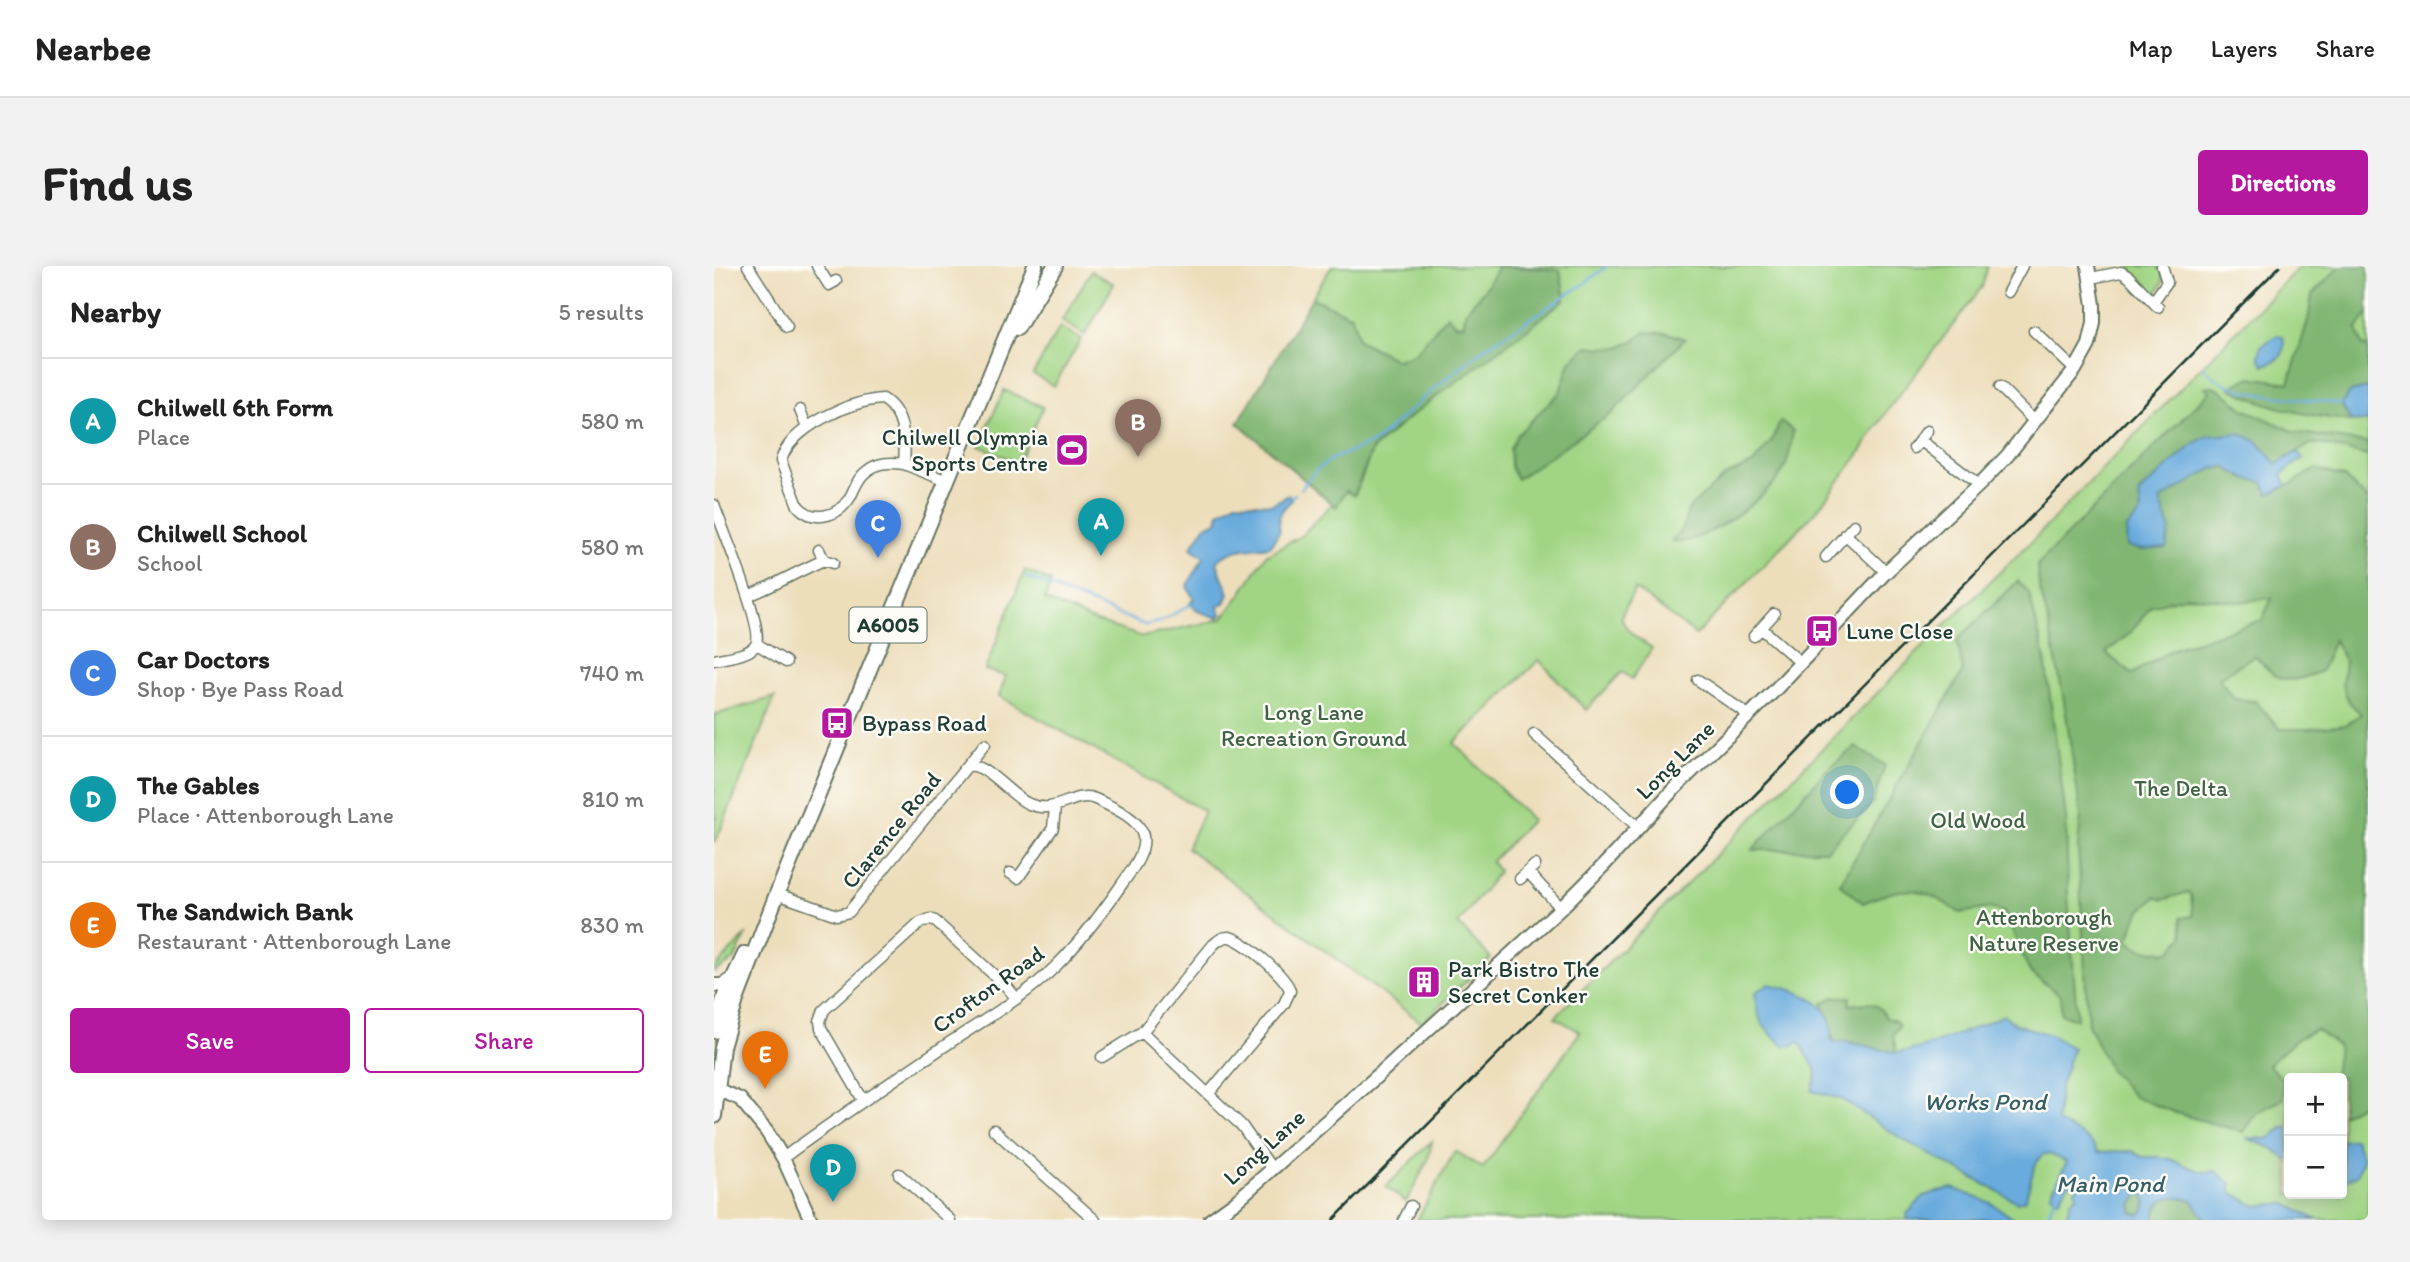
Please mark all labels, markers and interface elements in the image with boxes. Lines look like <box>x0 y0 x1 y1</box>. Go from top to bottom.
text: Nearbee <box>35 29 151 68</box>
text: Map <box>2129 34 2173 63</box>
text: Layers <box>2211 34 2278 63</box>
text: Share <box>2316 34 2375 63</box>
button: Directions <box>2198 150 2368 215</box>
text: Find us <box>42 153 193 212</box>
text: Nearby <box>70 293 161 330</box>
text: 5 results <box>558 298 644 326</box>
text: Chilwell 6th Form <box>137 391 333 423</box>
pin: B <box>1115 399 1161 457</box>
text: A <box>86 407 100 435</box>
text: 580 m <box>581 407 644 435</box>
text: Place <box>137 423 190 451</box>
place label: Chilwell Olympia Sports Centre <box>882 423 1048 477</box>
sports icon: Chilwell Olympia Sports Centre <box>1053 431 1091 469</box>
pin: A <box>1078 498 1124 556</box>
pin: C <box>855 500 901 558</box>
text: Chilwell School <box>137 517 307 549</box>
text: B <box>86 533 100 561</box>
text: 580 m <box>581 533 644 561</box>
text: School <box>137 549 202 577</box>
road number: A6005 <box>850 608 926 642</box>
bus stop icon: Lune Close <box>1803 612 1841 650</box>
place label: Lune Close <box>1846 617 1954 645</box>
text: Car Doctors <box>137 643 270 675</box>
text: C <box>86 659 100 687</box>
text: 740 m <box>580 659 644 687</box>
text: Shop · Bye Pass Road <box>137 675 344 703</box>
park label: Long Lane Recreation Ground <box>1221 698 1407 752</box>
bus stop icon: Bypass Road <box>818 704 856 742</box>
place label: Bypass Road <box>862 709 986 737</box>
street label: Long Lane <box>1630 715 1720 805</box>
street label: Clarence Road <box>835 766 947 894</box>
text: The Gables <box>137 769 260 801</box>
park label: The Delta <box>2134 774 2228 802</box>
your location <box>1830 775 1864 809</box>
text: D <box>85 785 101 813</box>
text: 810 m <box>582 785 644 813</box>
text: Place · Attenborough Lane <box>137 801 394 829</box>
park label: Old Wood <box>1930 806 2026 834</box>
text: The Sandwich Bank <box>137 895 353 927</box>
park label: Attenborough Nature Reserve <box>1969 903 2119 957</box>
text: E <box>87 911 99 939</box>
text: 830 m <box>580 911 644 939</box>
text: Restaurant · Attenborough Lane <box>137 927 451 955</box>
street label: Crofton Road <box>927 939 1050 1039</box>
place label: Park Bistro The Secret Conker <box>1448 955 1599 1009</box>
building icon: Park Bistro The Secret Conker <box>1405 963 1443 1001</box>
button: Save <box>70 1008 350 1073</box>
button: Share <box>364 1008 644 1073</box>
pin: E <box>742 1031 788 1089</box>
map controls <box>2284 1073 2347 1199</box>
button: + <box>2284 1073 2347 1136</box>
water label: Works Pond <box>1924 1087 2048 1116</box>
street label: Long Lane <box>1217 1103 1311 1191</box>
button: − <box>2284 1136 2347 1199</box>
pin: D <box>810 1144 856 1202</box>
water label: Main Pond <box>2056 1169 2166 1198</box>

